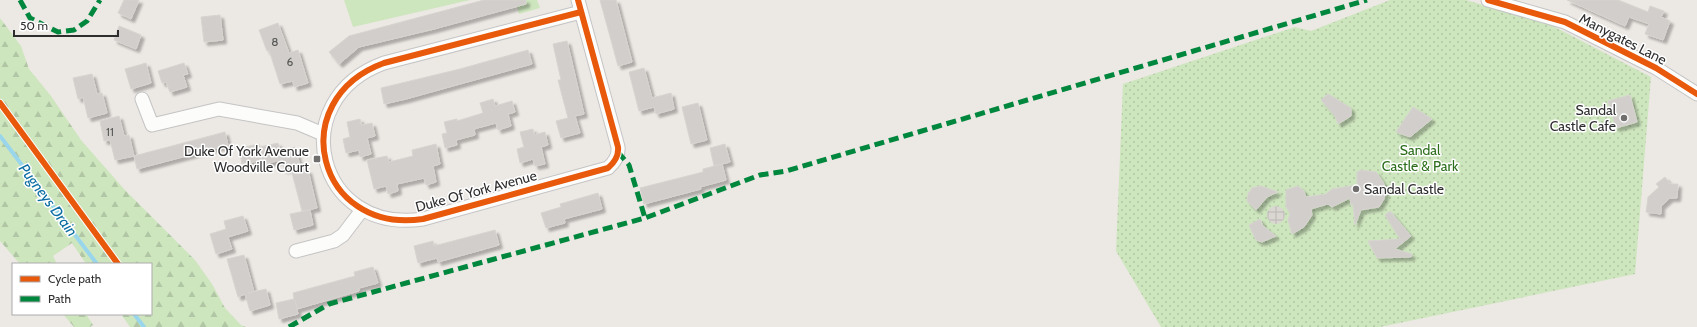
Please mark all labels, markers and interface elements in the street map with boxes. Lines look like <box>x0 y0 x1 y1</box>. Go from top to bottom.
street label: Manygates Lane <box>1576 9 1670 69</box>
scale bar <box>14 12 118 38</box>
text: 50 m <box>20 18 48 33</box>
house number: 8 <box>271 34 279 49</box>
house number: 6 <box>287 54 294 69</box>
place label: Sandal Castle Cafe <box>1550 101 1617 135</box>
marker: Sandal Castle Cafe <box>1619 113 1629 123</box>
house number: 11 <box>106 124 114 139</box>
park label: Sandal Castle & Park <box>1382 141 1459 175</box>
place label: Duke Of York Avenue Woodville Court <box>184 142 309 176</box>
marker: Duke Of York Avenue Woodville Court <box>312 154 322 164</box>
water label: Pugneys Drain <box>15 160 81 240</box>
street label: Duke Of York Avenue <box>413 166 539 216</box>
place label: Sandal Castle <box>1364 180 1444 198</box>
marker: Sandal Castle <box>1351 184 1361 194</box>
legend <box>12 263 152 315</box>
text: Cycle path <box>48 271 101 286</box>
text: Path <box>48 291 71 306</box>

